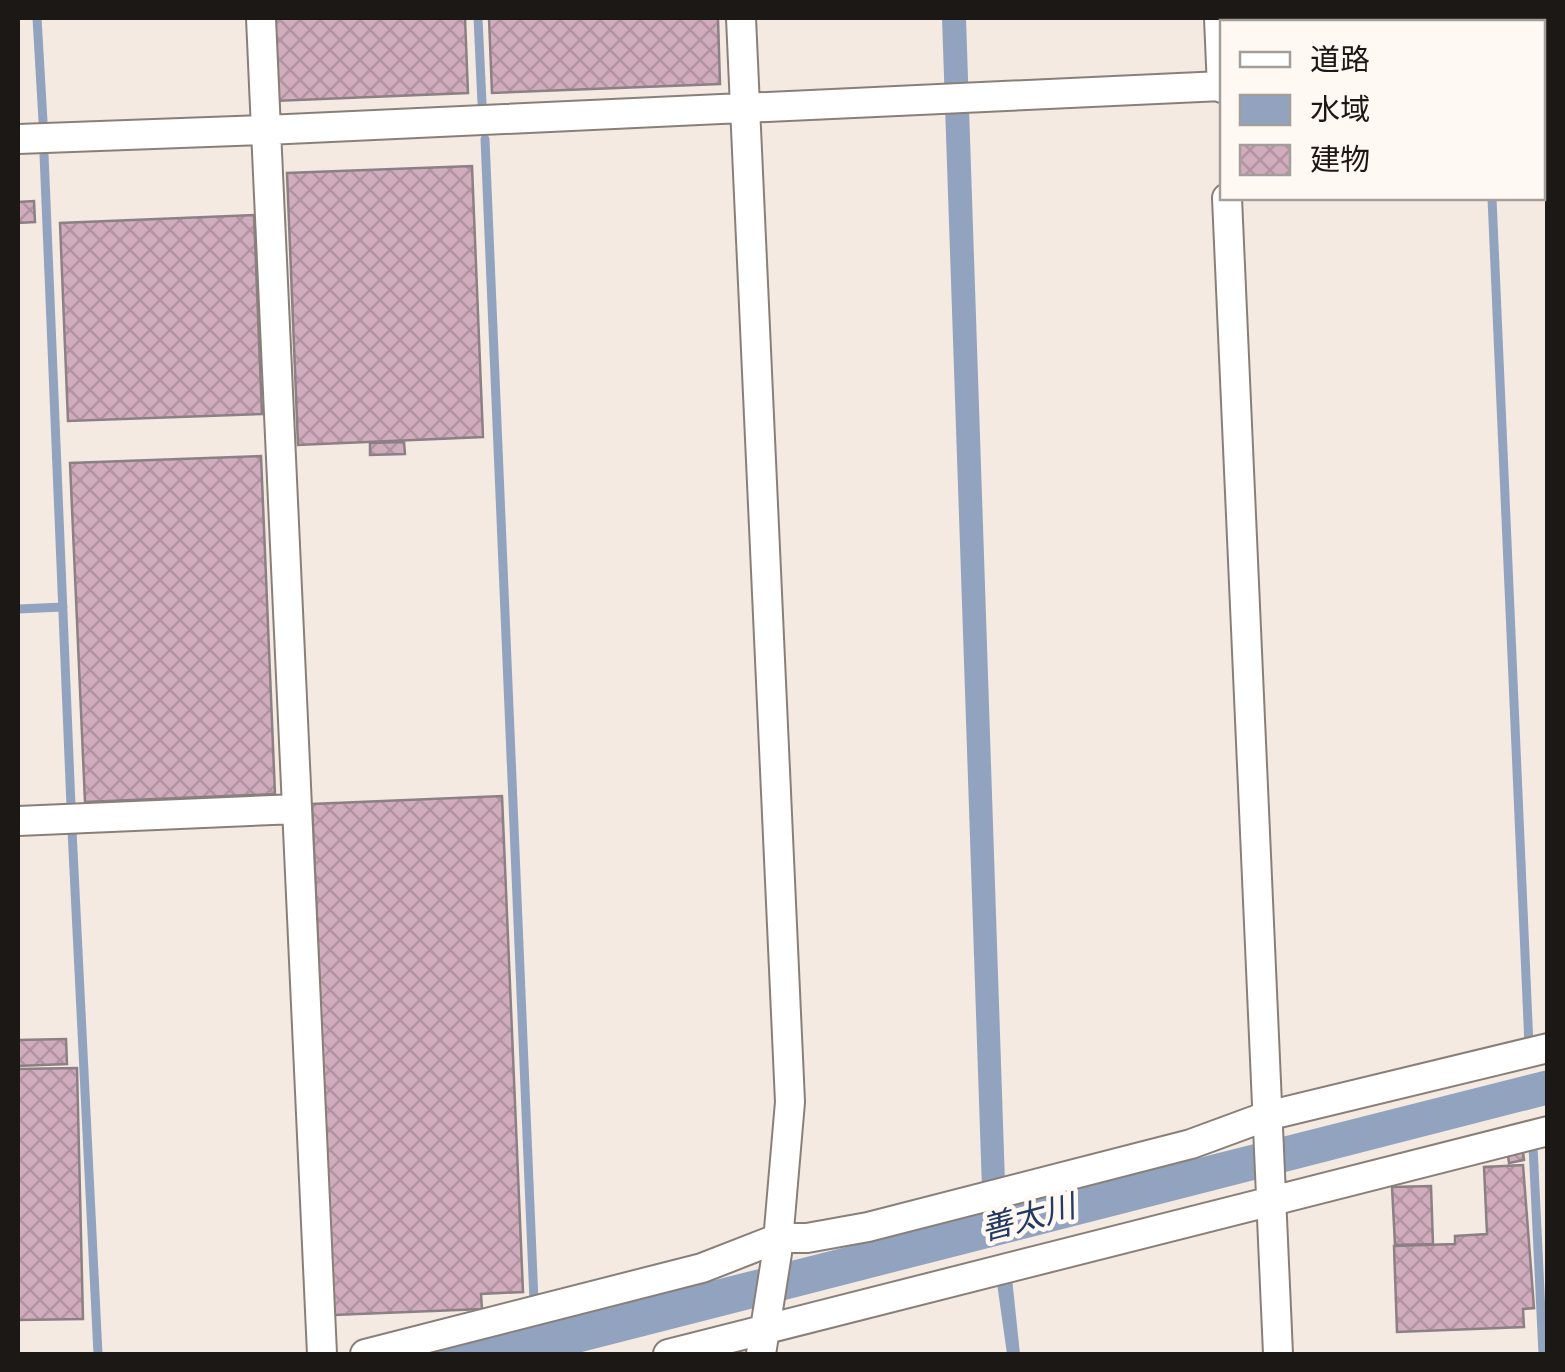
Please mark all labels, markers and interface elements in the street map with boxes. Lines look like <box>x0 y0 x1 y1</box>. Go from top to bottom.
legend <box>1220 20 1545 200</box>
text: 道路 <box>1310 40 1370 81</box>
text: 水域 <box>1310 90 1370 131</box>
text: 建物 <box>1310 140 1370 181</box>
water label: 善太川 <box>976 1184 1083 1251</box>

